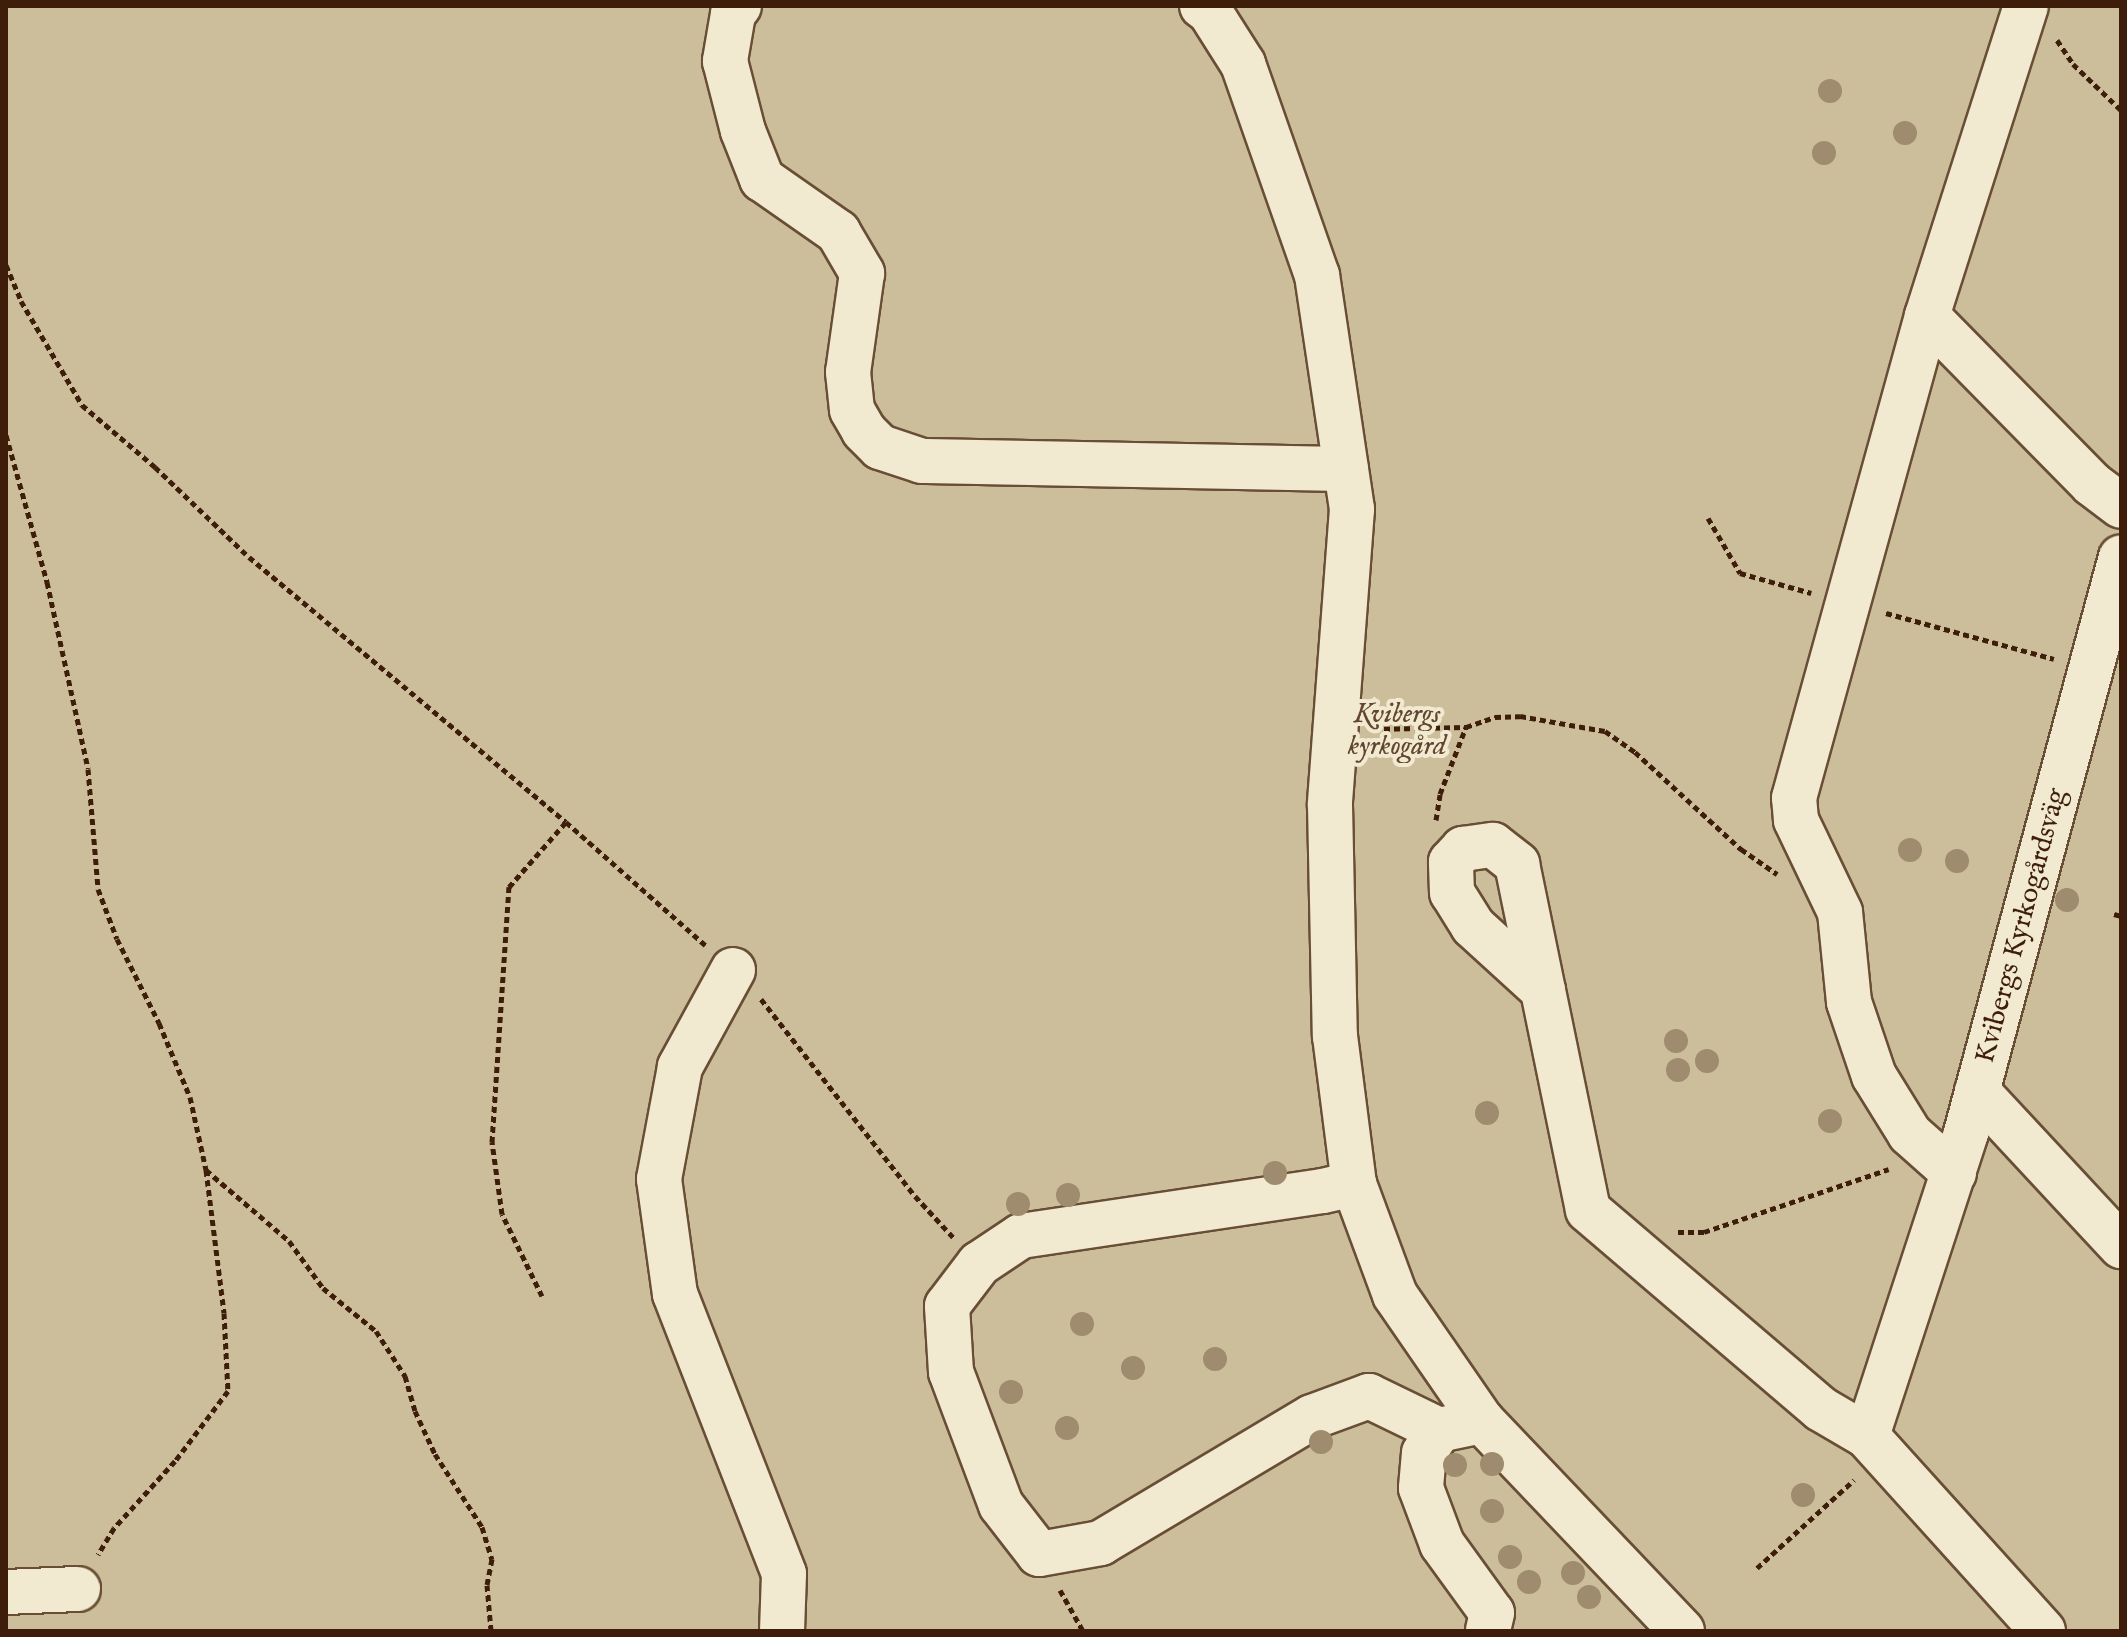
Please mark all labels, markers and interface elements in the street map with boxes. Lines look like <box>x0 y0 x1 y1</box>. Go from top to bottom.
park label: Kvibergs kyrkogård <box>1348 698 1446 764</box>
street label: Kvibergs Kyrkogårdsväg <box>1969 785 2075 1067</box>

